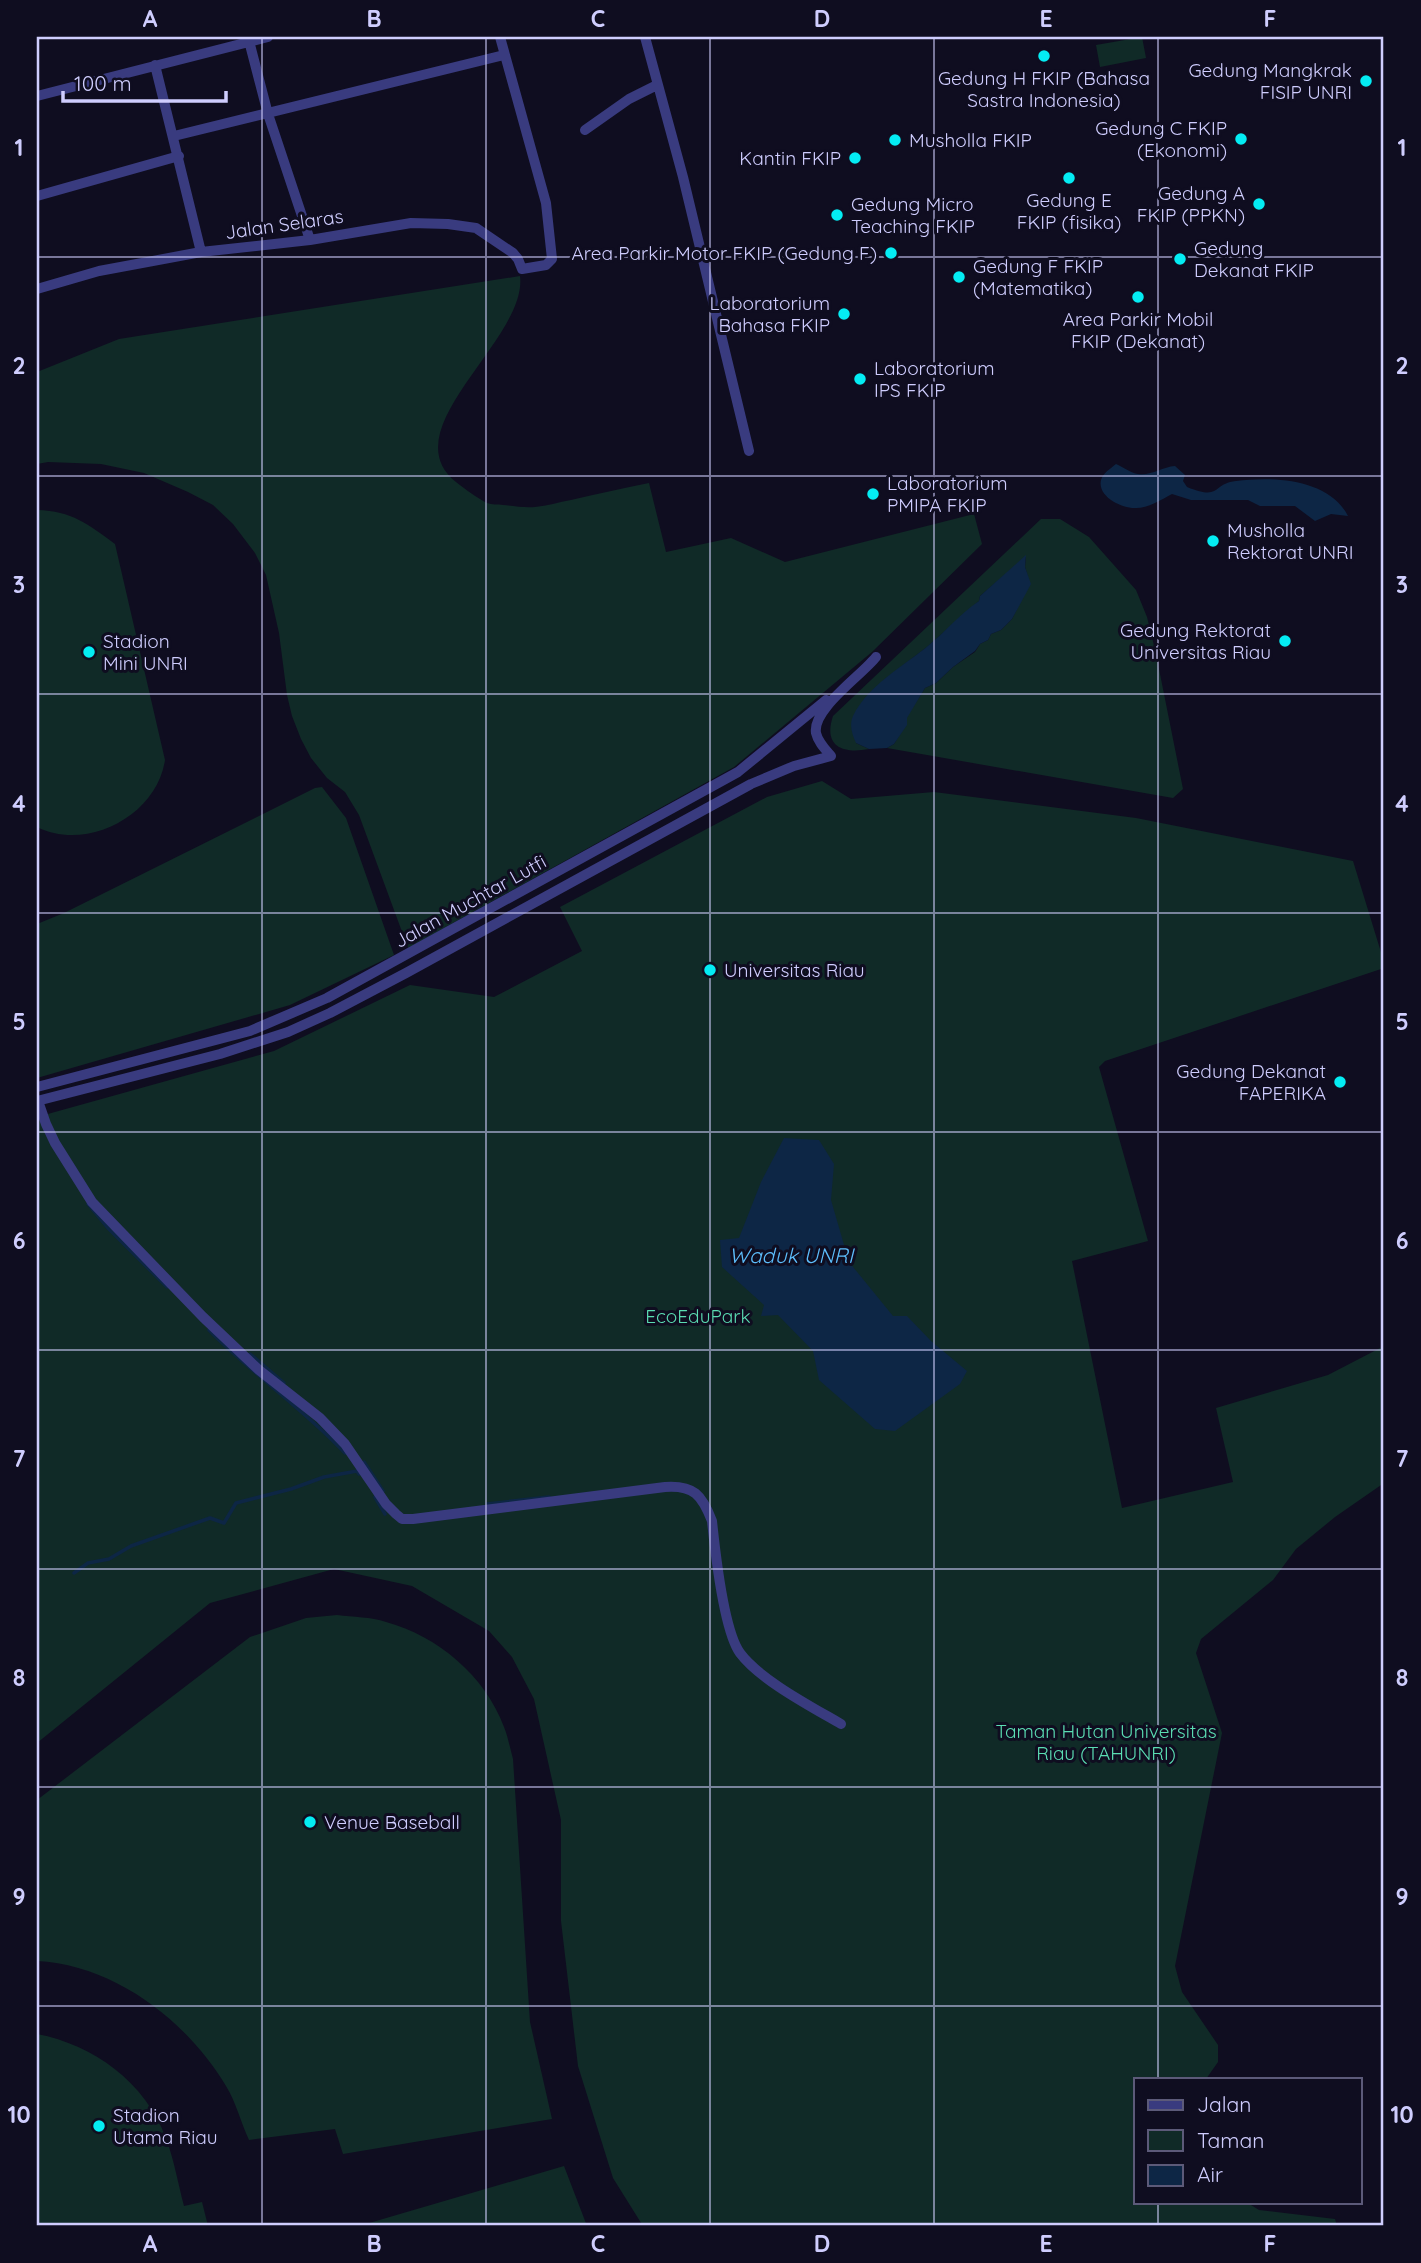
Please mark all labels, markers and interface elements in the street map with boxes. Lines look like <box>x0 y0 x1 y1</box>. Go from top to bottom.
text: A <box>143 4 158 33</box>
text: B <box>366 4 382 33</box>
text: C <box>591 4 605 33</box>
text: D <box>814 4 830 33</box>
text: E <box>1039 4 1053 33</box>
text: F <box>1264 4 1276 33</box>
marker: Gedung H FKIP (Bahasa Sastra Indonesia) <box>1036 48 1052 64</box>
place label: Gedung Mangkrak FISIP UNRI <box>1188 58 1352 104</box>
scale bar <box>63 60 226 104</box>
place label: Gedung H FKIP (Bahasa Sastra Indonesia) <box>938 66 1150 112</box>
text: 100 m <box>74 70 132 96</box>
marker: Gedung Mangkrak FISIP UNRI <box>1358 73 1374 89</box>
place label: Gedung C FKIP (Ekonomi) <box>1095 116 1227 162</box>
place label: Musholla FKIP <box>909 128 1032 152</box>
marker: Gedung C FKIP (Ekonomi) <box>1233 131 1249 147</box>
marker: Musholla FKIP <box>887 132 903 148</box>
text: 1 <box>15 133 23 162</box>
text: 1 <box>1398 133 1406 162</box>
place label: Kantin FKIP <box>739 146 841 170</box>
marker: Kantin FKIP <box>847 150 863 166</box>
marker: Gedung E FKIP (fisika) <box>1061 170 1077 186</box>
place label: Gedung A FKIP (PPKN) <box>1137 181 1245 227</box>
place label: Gedung E FKIP (fisika) <box>1017 188 1121 234</box>
place label: Gedung Micro Teaching FKIP <box>851 192 975 238</box>
marker: Gedung A FKIP (PPKN) <box>1251 196 1267 212</box>
street label: Jalan Selaras <box>223 204 345 244</box>
marker: Gedung Micro Teaching FKIP <box>829 207 845 223</box>
place label: Gedung Dekanat FKIP <box>1194 236 1314 282</box>
place label: Area Parkir Motor FKIP (Gedung F) <box>572 241 877 265</box>
marker: Area Parkir Motor FKIP (Gedung F) <box>883 245 899 261</box>
marker: Gedung Dekanat FKIP <box>1172 251 1188 267</box>
place label: Gedung F FKIP (Matematika) <box>973 254 1103 300</box>
marker: Gedung F FKIP (Matematika) <box>951 269 967 285</box>
marker: Area Parkir Mobil FKIP (Dekanat) <box>1130 289 1146 305</box>
place label: Laboratorium Bahasa FKIP <box>709 291 830 337</box>
marker: Laboratorium Bahasa FKIP <box>836 306 852 322</box>
place label: Area Parkir Mobil FKIP (Dekanat) <box>1063 307 1213 353</box>
text: 2 <box>12 351 26 380</box>
text: 2 <box>1395 351 1409 380</box>
place label: Laboratorium IPS FKIP <box>874 356 995 402</box>
marker: Laboratorium IPS FKIP <box>852 371 868 387</box>
place label: Laboratorium PMIPA FKIP <box>887 471 1008 517</box>
marker: Laboratorium PMIPA FKIP <box>865 486 881 502</box>
place label: Musholla Rektorat UNRI <box>1227 518 1353 564</box>
marker: Musholla Rektorat UNRI <box>1205 533 1221 549</box>
text: 3 <box>13 570 25 599</box>
text: 3 <box>1396 570 1408 599</box>
place label: Gedung Rektorat Universitas Riau <box>1120 618 1271 664</box>
place label: Stadion Mini UNRI <box>103 629 188 675</box>
marker: Gedung Rektorat Universitas Riau <box>1277 633 1293 649</box>
marker: Stadion Mini UNRI <box>81 644 97 660</box>
text: 4 <box>12 789 26 818</box>
text: 4 <box>1395 789 1409 818</box>
street label: Jalan Muchtar Lutfi <box>390 849 550 953</box>
place label: Universitas Riau <box>724 958 865 982</box>
marker: Universitas Riau <box>702 962 718 978</box>
text: 5 <box>12 1007 26 1036</box>
text: 5 <box>1395 1007 1409 1036</box>
place label: Gedung Dekanat FAPERIKA <box>1176 1059 1326 1105</box>
marker: Gedung Dekanat FAPERIKA <box>1332 1074 1348 1090</box>
text: 6 <box>13 1226 25 1255</box>
text: 6 <box>1396 1226 1408 1255</box>
water label: Waduk UNRI <box>729 1242 855 1268</box>
park label: EcoEduPark <box>645 1304 751 1328</box>
text: 7 <box>13 1444 26 1473</box>
text: 7 <box>1396 1444 1409 1473</box>
text: 8 <box>13 1663 25 1692</box>
text: 8 <box>1396 1663 1408 1692</box>
park label: Taman Hutan Universitas Riau (TAHUNRI) <box>995 1719 1217 1765</box>
place label: Venue Baseball <box>324 1810 460 1834</box>
marker: Venue Baseball <box>302 1814 318 1830</box>
text: 9 <box>12 1882 26 1911</box>
text: 9 <box>1395 1882 1409 1911</box>
legend <box>1134 2078 1362 2204</box>
text: Jalan <box>1197 2091 1251 2117</box>
text: 10 <box>7 2100 31 2129</box>
text: 10 <box>1390 2100 1414 2129</box>
place label: Stadion Utama Riau <box>113 2103 217 2149</box>
marker: Stadion Utama Riau <box>91 2118 107 2134</box>
text: Taman <box>1197 2127 1264 2153</box>
text: Air <box>1197 2161 1223 2187</box>
text: A <box>143 2229 158 2258</box>
text: B <box>366 2229 382 2258</box>
text: C <box>591 2229 605 2258</box>
text: D <box>814 2229 830 2258</box>
text: E <box>1039 2229 1053 2258</box>
text: F <box>1264 2229 1276 2258</box>

